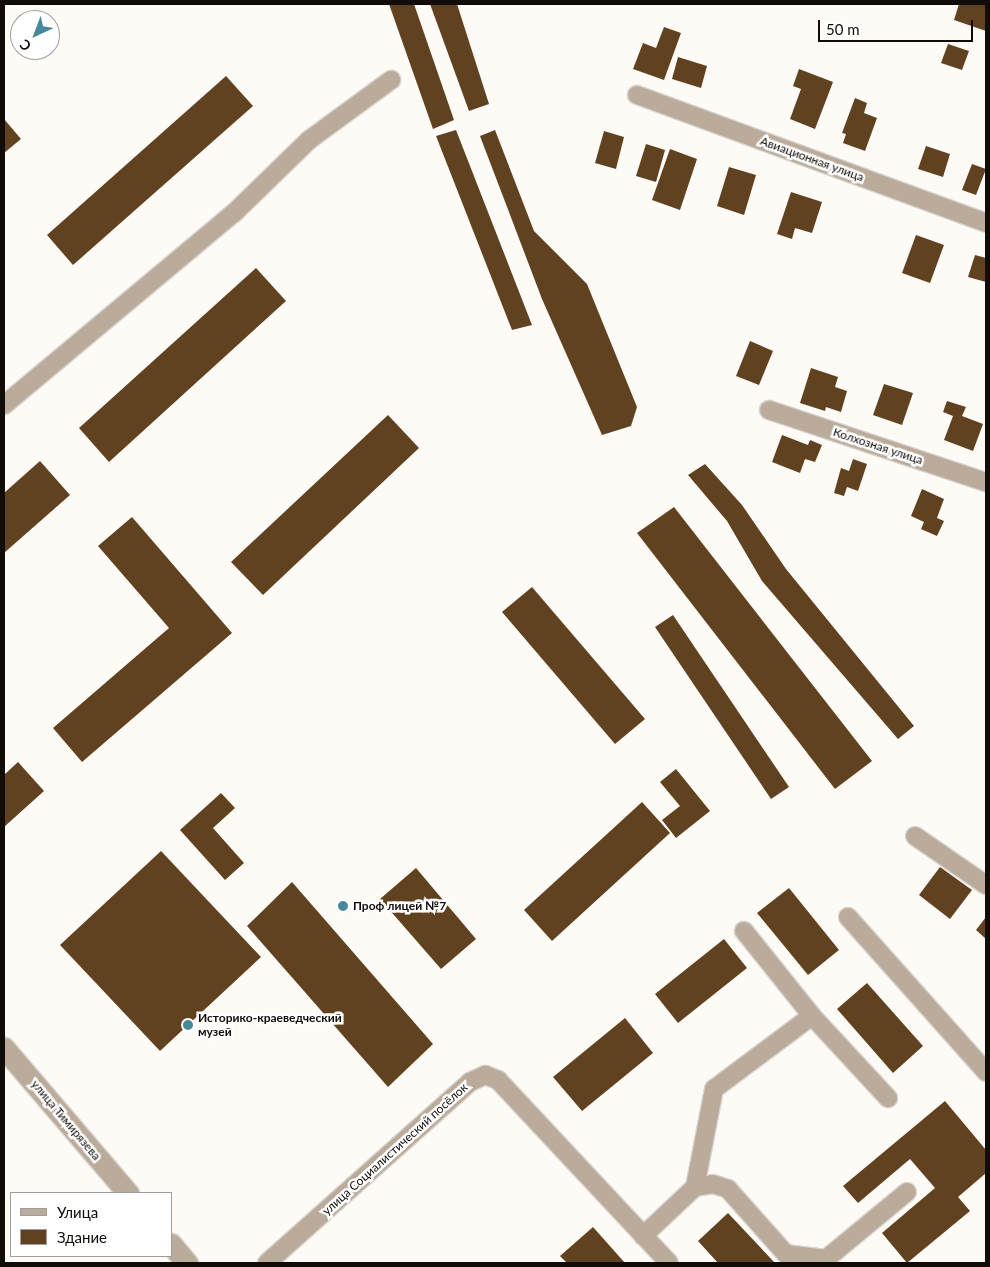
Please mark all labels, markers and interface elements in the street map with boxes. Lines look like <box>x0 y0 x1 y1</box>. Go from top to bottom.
north arrow <box>10 10 60 60</box>
scale bar <box>820 10 975 42</box>
text: 50 m <box>826 20 860 38</box>
text: С <box>16 36 34 55</box>
street label: Авиационная улица <box>758 134 866 184</box>
street label: Колхозная улица <box>831 425 925 467</box>
place label: Проф лицей №7 <box>353 899 446 913</box>
marker: Проф лицей №7 <box>337 900 349 912</box>
place label: Историко-краеведческий музей <box>198 1011 342 1039</box>
marker: Историко-краеведческий музей <box>182 1019 194 1031</box>
street label: улица Тимирязева <box>28 1077 104 1163</box>
street label: улица Социалистический посёлок <box>320 1080 470 1218</box>
legend <box>10 1192 172 1257</box>
text: Улица <box>57 1203 98 1221</box>
text: Здание <box>57 1228 107 1246</box>

